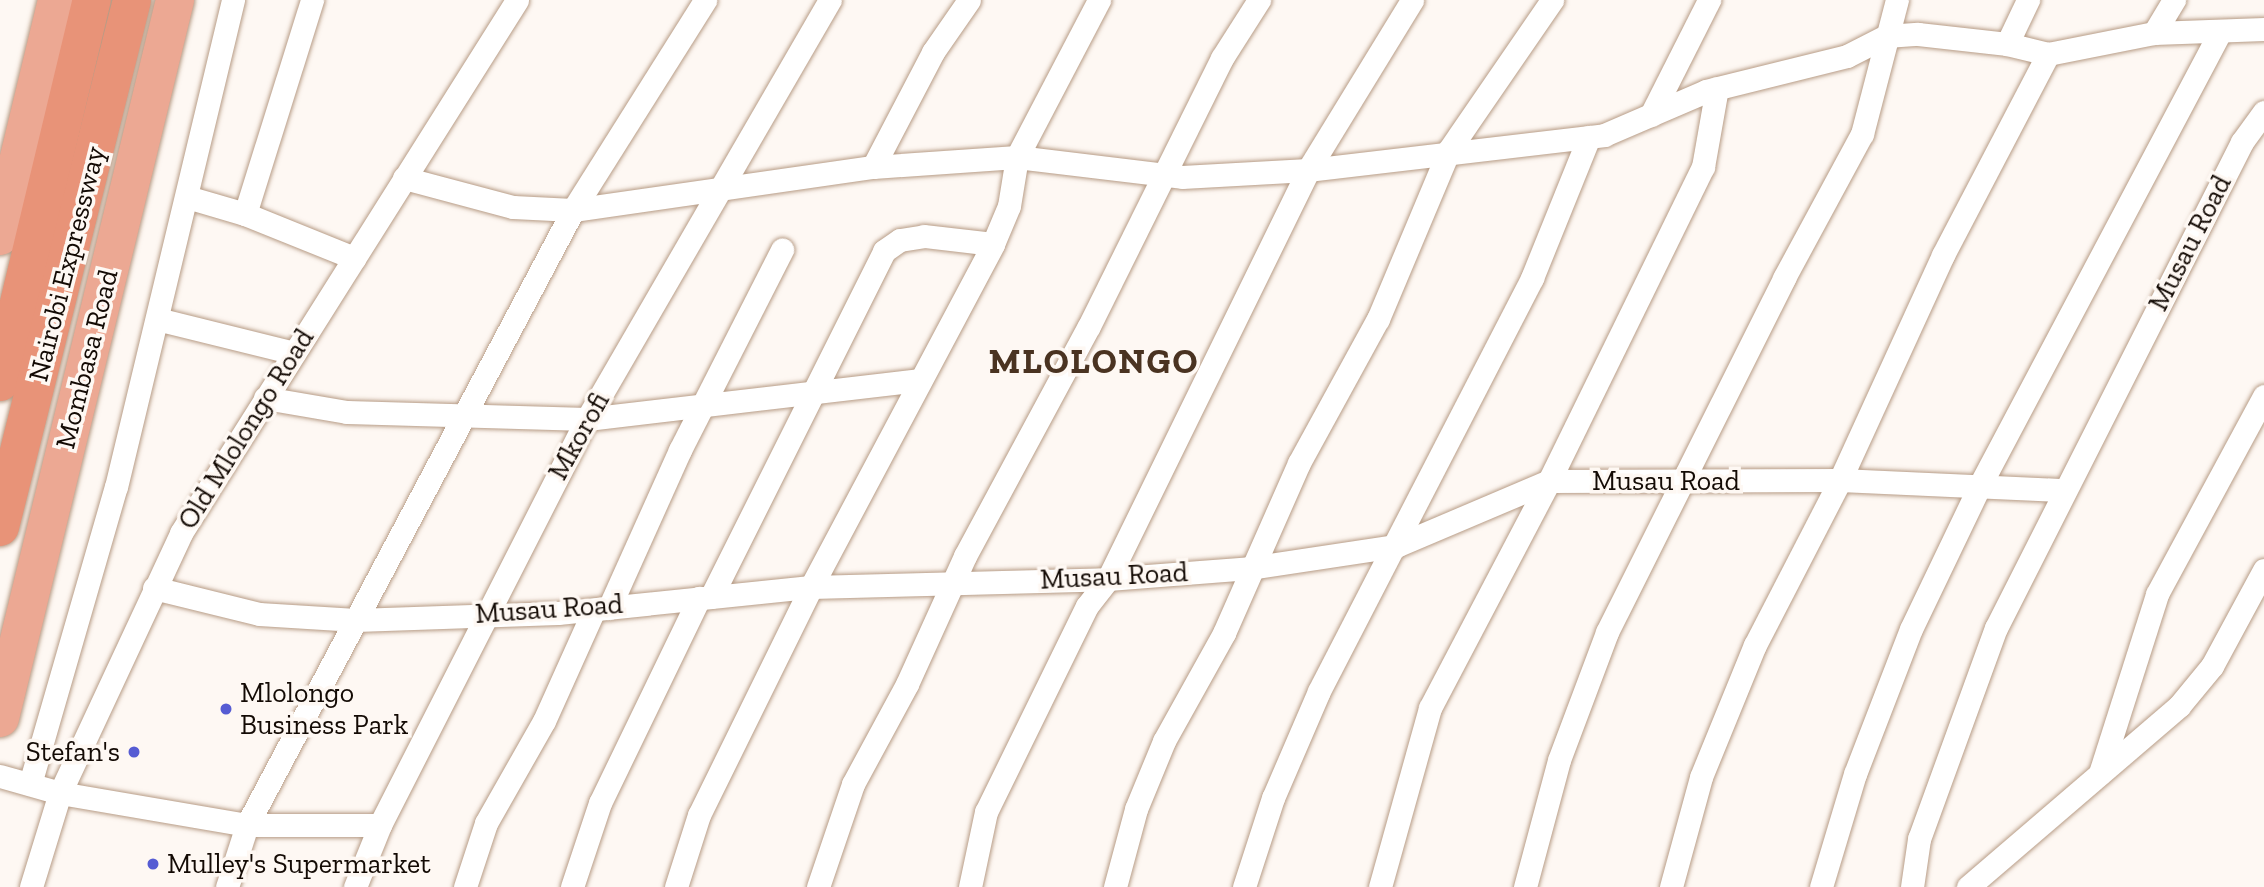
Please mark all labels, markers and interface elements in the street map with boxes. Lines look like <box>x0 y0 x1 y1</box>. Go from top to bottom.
street label: Nairobi Expressway <box>22 143 112 385</box>
street label: Musau Road <box>2141 169 2239 317</box>
street label: Mombasa Road <box>49 266 125 452</box>
street label: Old Mlolongo Road <box>171 323 321 535</box>
district label: MLOLONGO <box>990 340 1198 382</box>
street label: Mkorofi <box>541 386 617 486</box>
street label: Musau Road <box>1592 464 1740 498</box>
street label: Musau Road <box>1039 555 1189 597</box>
street label: Musau Road <box>474 587 624 631</box>
place label: Mlolongo Business Park <box>240 676 408 742</box>
marker: Mlolongo Business Park <box>218 701 234 717</box>
place label: Stefan's <box>26 735 120 769</box>
marker: Stefan's <box>126 744 142 760</box>
place label: Mulley's Supermarket <box>167 847 431 881</box>
marker: Mulley's Supermarket <box>145 856 161 872</box>

